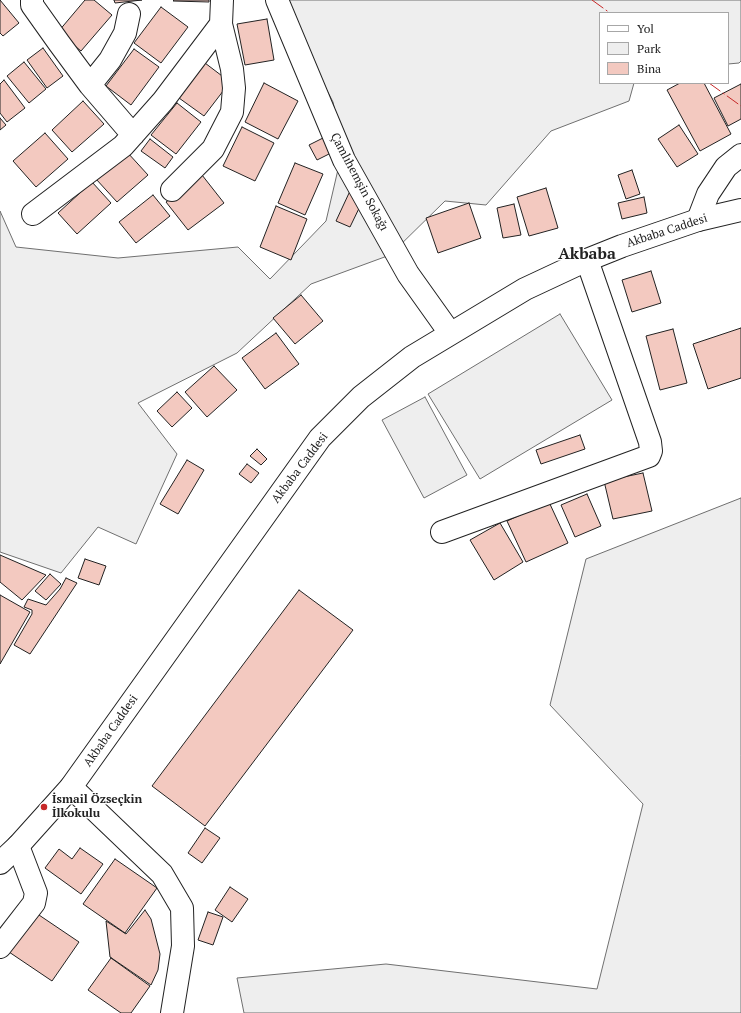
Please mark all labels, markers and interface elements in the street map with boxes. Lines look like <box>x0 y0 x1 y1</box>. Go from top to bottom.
legend <box>599 12 729 84</box>
text: Yol <box>637 21 654 36</box>
text: Park <box>637 41 661 56</box>
text: Bina <box>637 61 661 76</box>
street label: Çamlıhemşin Sokağı <box>327 130 391 234</box>
street label: Akbaba Caddesi <box>625 211 709 251</box>
district label: Akbaba <box>558 244 616 264</box>
street label: Akbaba Caddesi <box>269 430 331 506</box>
street label: Akbaba Caddesi <box>81 692 141 770</box>
place label: İsmail Özseçkin İlkokulu <box>52 793 142 821</box>
marker: İsmail Özseçkin İlkokulu <box>39 802 49 812</box>

